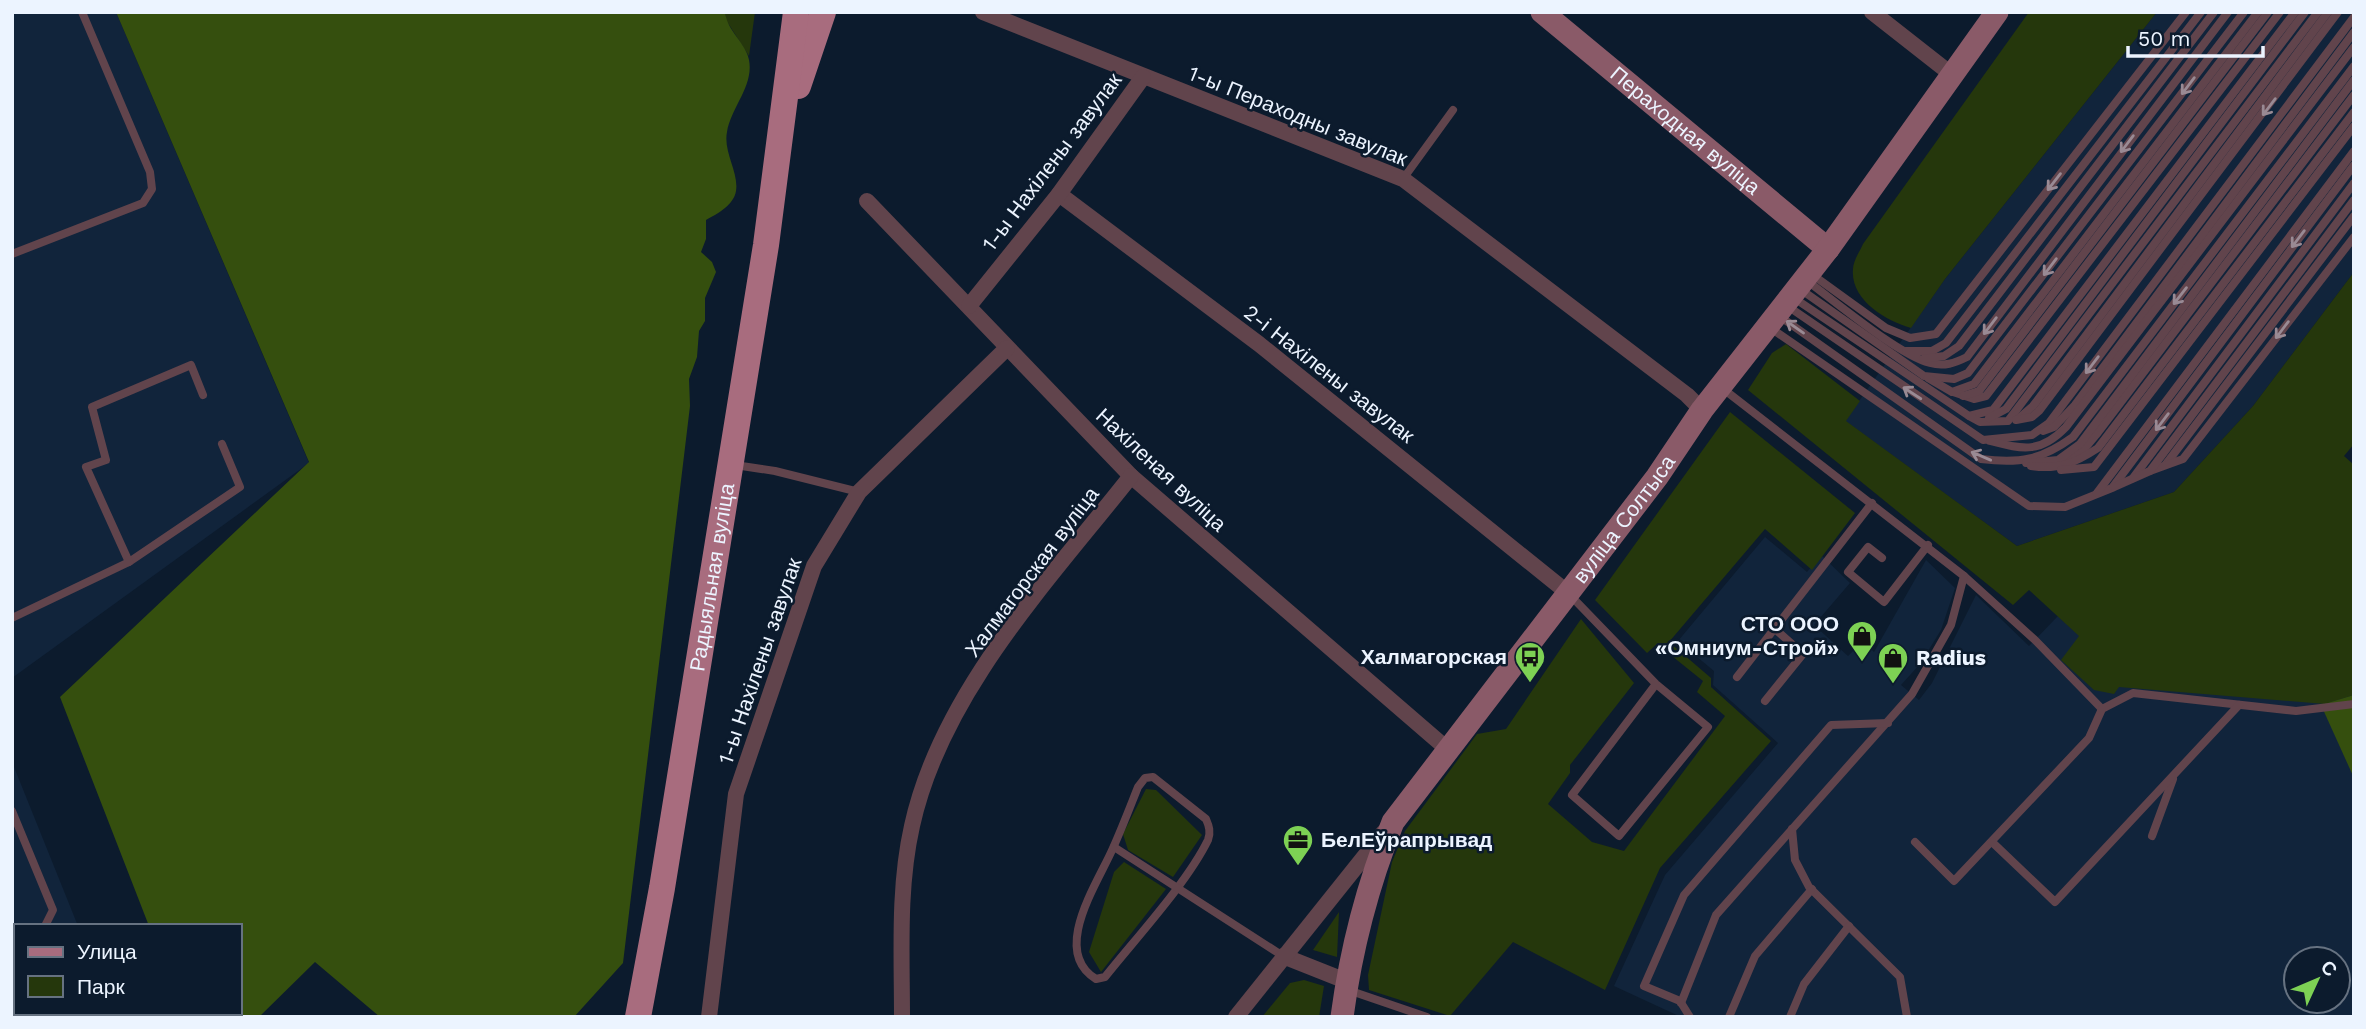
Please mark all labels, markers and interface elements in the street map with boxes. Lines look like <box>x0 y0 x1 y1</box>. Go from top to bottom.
scale bar <box>2128 14 2263 58</box>
text: 50 m <box>2138 26 2190 51</box>
street label: 1-ы Пераходны завулак <box>1185 60 1412 171</box>
street label: Пераходная вуліца <box>1606 61 1766 200</box>
street label: 1-ы Нахілены завулак <box>977 67 1127 256</box>
one-way arrow <box>2180 76 2195 95</box>
one-way arrow <box>2262 97 2276 116</box>
one-way arrow <box>2119 135 2134 153</box>
one-way arrow <box>2046 173 2061 191</box>
one-way arrow <box>2291 230 2306 248</box>
one-way arrow <box>2042 257 2057 276</box>
one-way arrow <box>2172 286 2187 305</box>
street label: 2-і Нахілены завулак <box>1239 299 1420 448</box>
one-way arrow <box>1982 316 1997 335</box>
one-way arrow <box>1786 320 1805 334</box>
one-way arrow <box>2275 320 2290 339</box>
one-way arrow <box>2085 356 2100 374</box>
one-way arrow <box>1902 385 1922 399</box>
street label: Нахіленая вуліца <box>1091 403 1232 537</box>
one-way arrow <box>2155 412 2170 431</box>
one-way arrow <box>1971 448 1992 461</box>
street label: вуліца Солтыса <box>1567 450 1680 588</box>
street label: Радыяльная вуліца <box>684 481 739 673</box>
street label: Халмагорская вуліца <box>960 482 1104 662</box>
street label: 1-ы Нахілены завулак <box>713 554 807 767</box>
place label: СТО ООО «Омниум-Строй» <box>1655 611 1839 660</box>
shop icon: СТО ООО «Омниум-Строй» <box>1845 619 1879 663</box>
bus stop icon: Халмагорская <box>1513 640 1547 684</box>
shop icon: Radius <box>1876 641 1910 685</box>
place label: Халмагорская <box>1361 644 1507 669</box>
place label: Radius <box>1916 645 1986 670</box>
office icon: БелЕўрапрывад <box>1281 823 1315 867</box>
place label: БелЕўрапрывад <box>1321 827 1492 852</box>
legend <box>14 924 242 1015</box>
text: Улица <box>77 939 137 964</box>
north arrow <box>2282 945 2352 1015</box>
text: С <box>2316 956 2342 982</box>
text: Парк <box>77 974 125 999</box>

